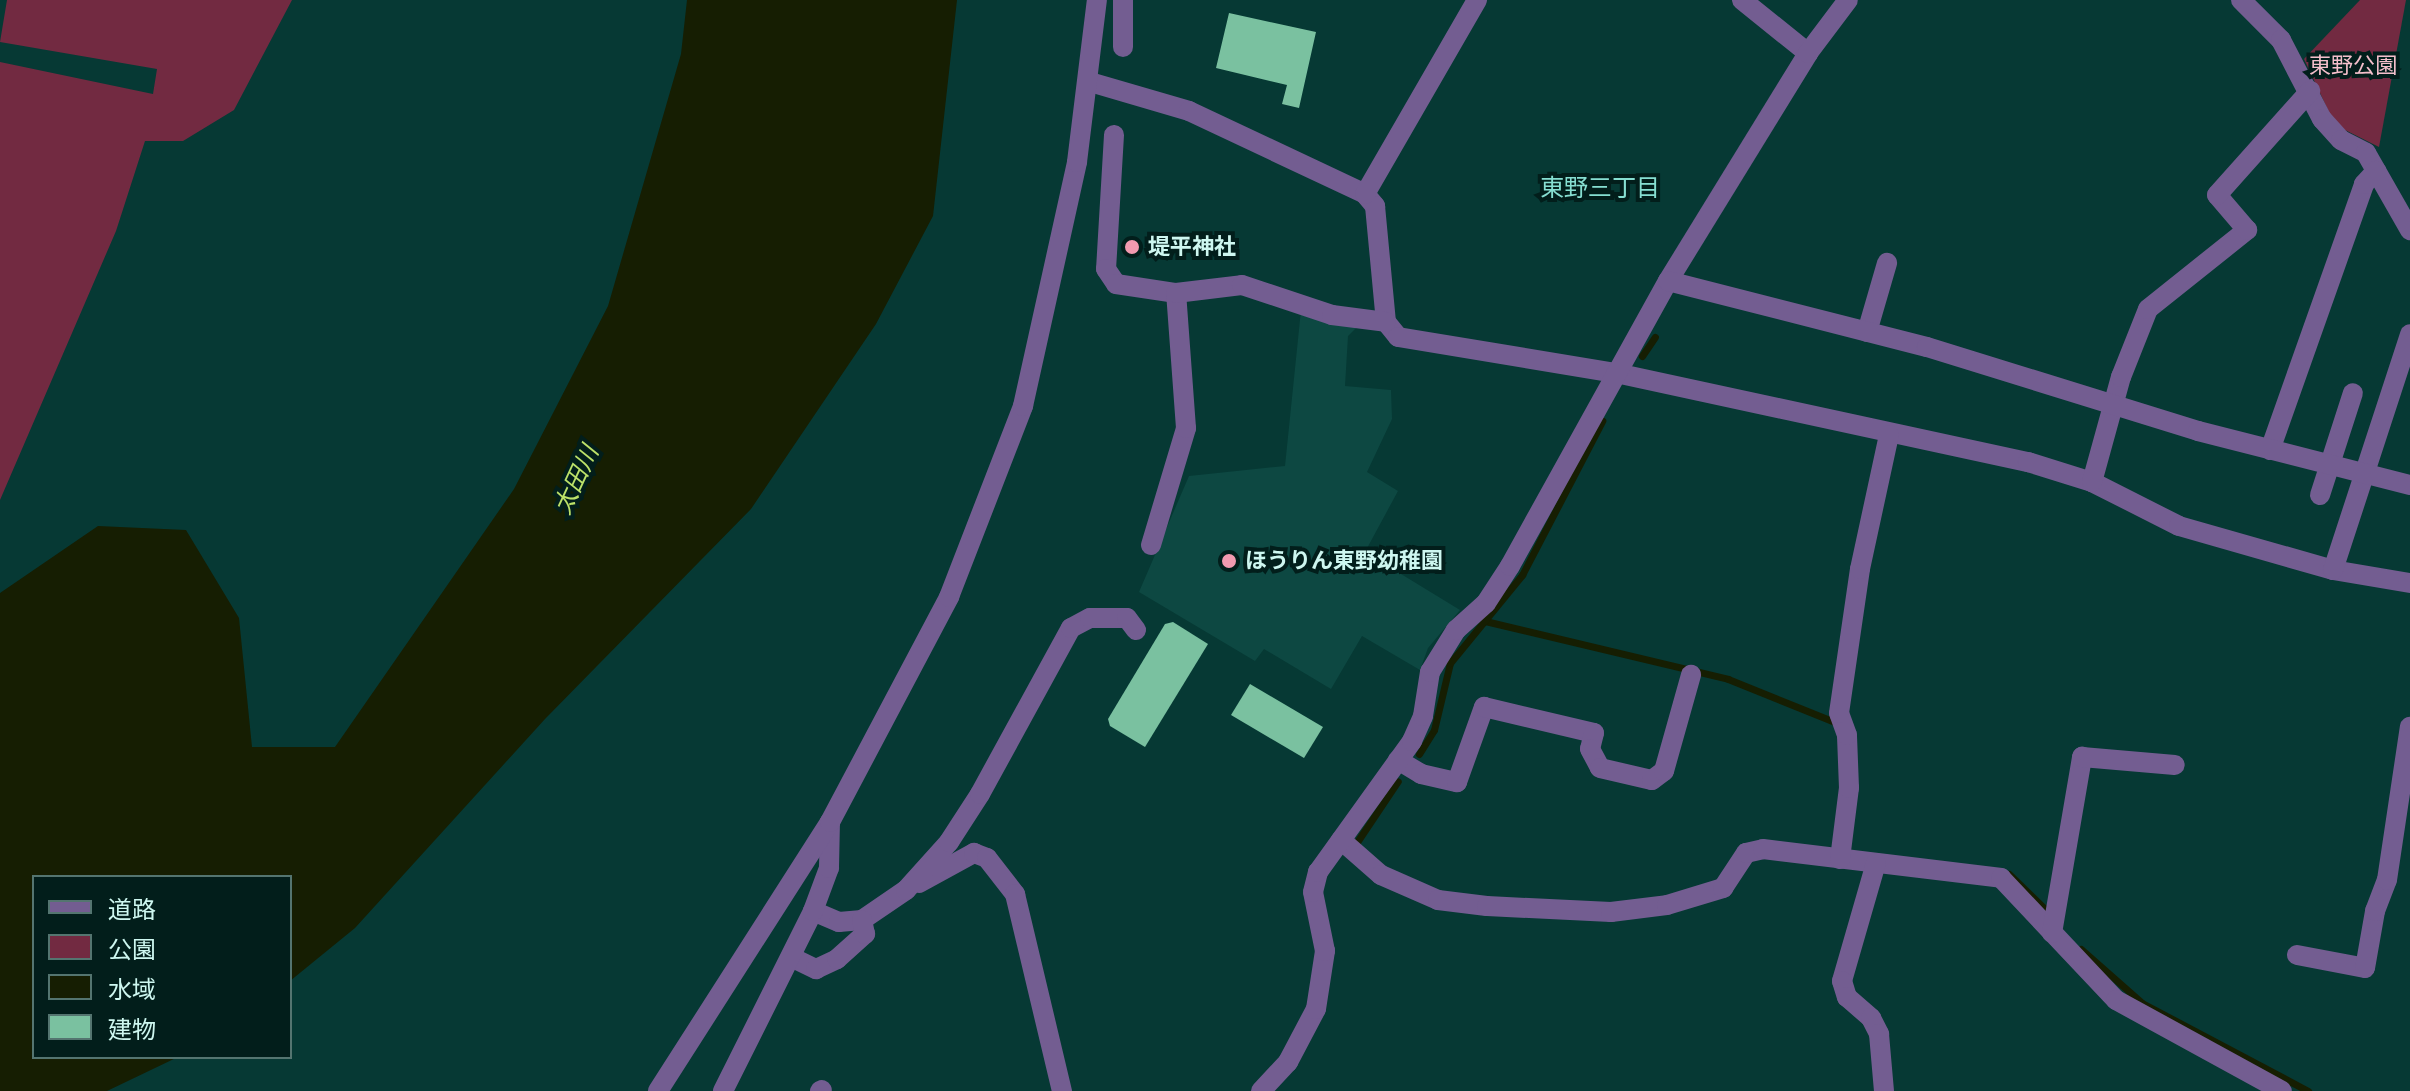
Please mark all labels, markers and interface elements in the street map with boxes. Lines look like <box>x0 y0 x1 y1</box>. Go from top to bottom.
park label: 東野公園 <box>2309 53 2397 79</box>
district label: 東野三丁目 <box>1540 174 1660 202</box>
place label: 堤平神社 <box>1148 234 1236 260</box>
marker: 堤平神社 <box>1123 238 1141 256</box>
water label: 太田川 <box>548 441 604 519</box>
place label: ほうりん東野幼稚園 <box>1245 548 1443 574</box>
marker: ほうりん東野幼稚園 <box>1220 552 1238 570</box>
legend <box>32 875 292 1059</box>
text: 道路 <box>108 896 156 923</box>
text: 公園 <box>108 936 156 963</box>
text: 水域 <box>108 976 156 1003</box>
text: 建物 <box>108 1016 156 1043</box>

